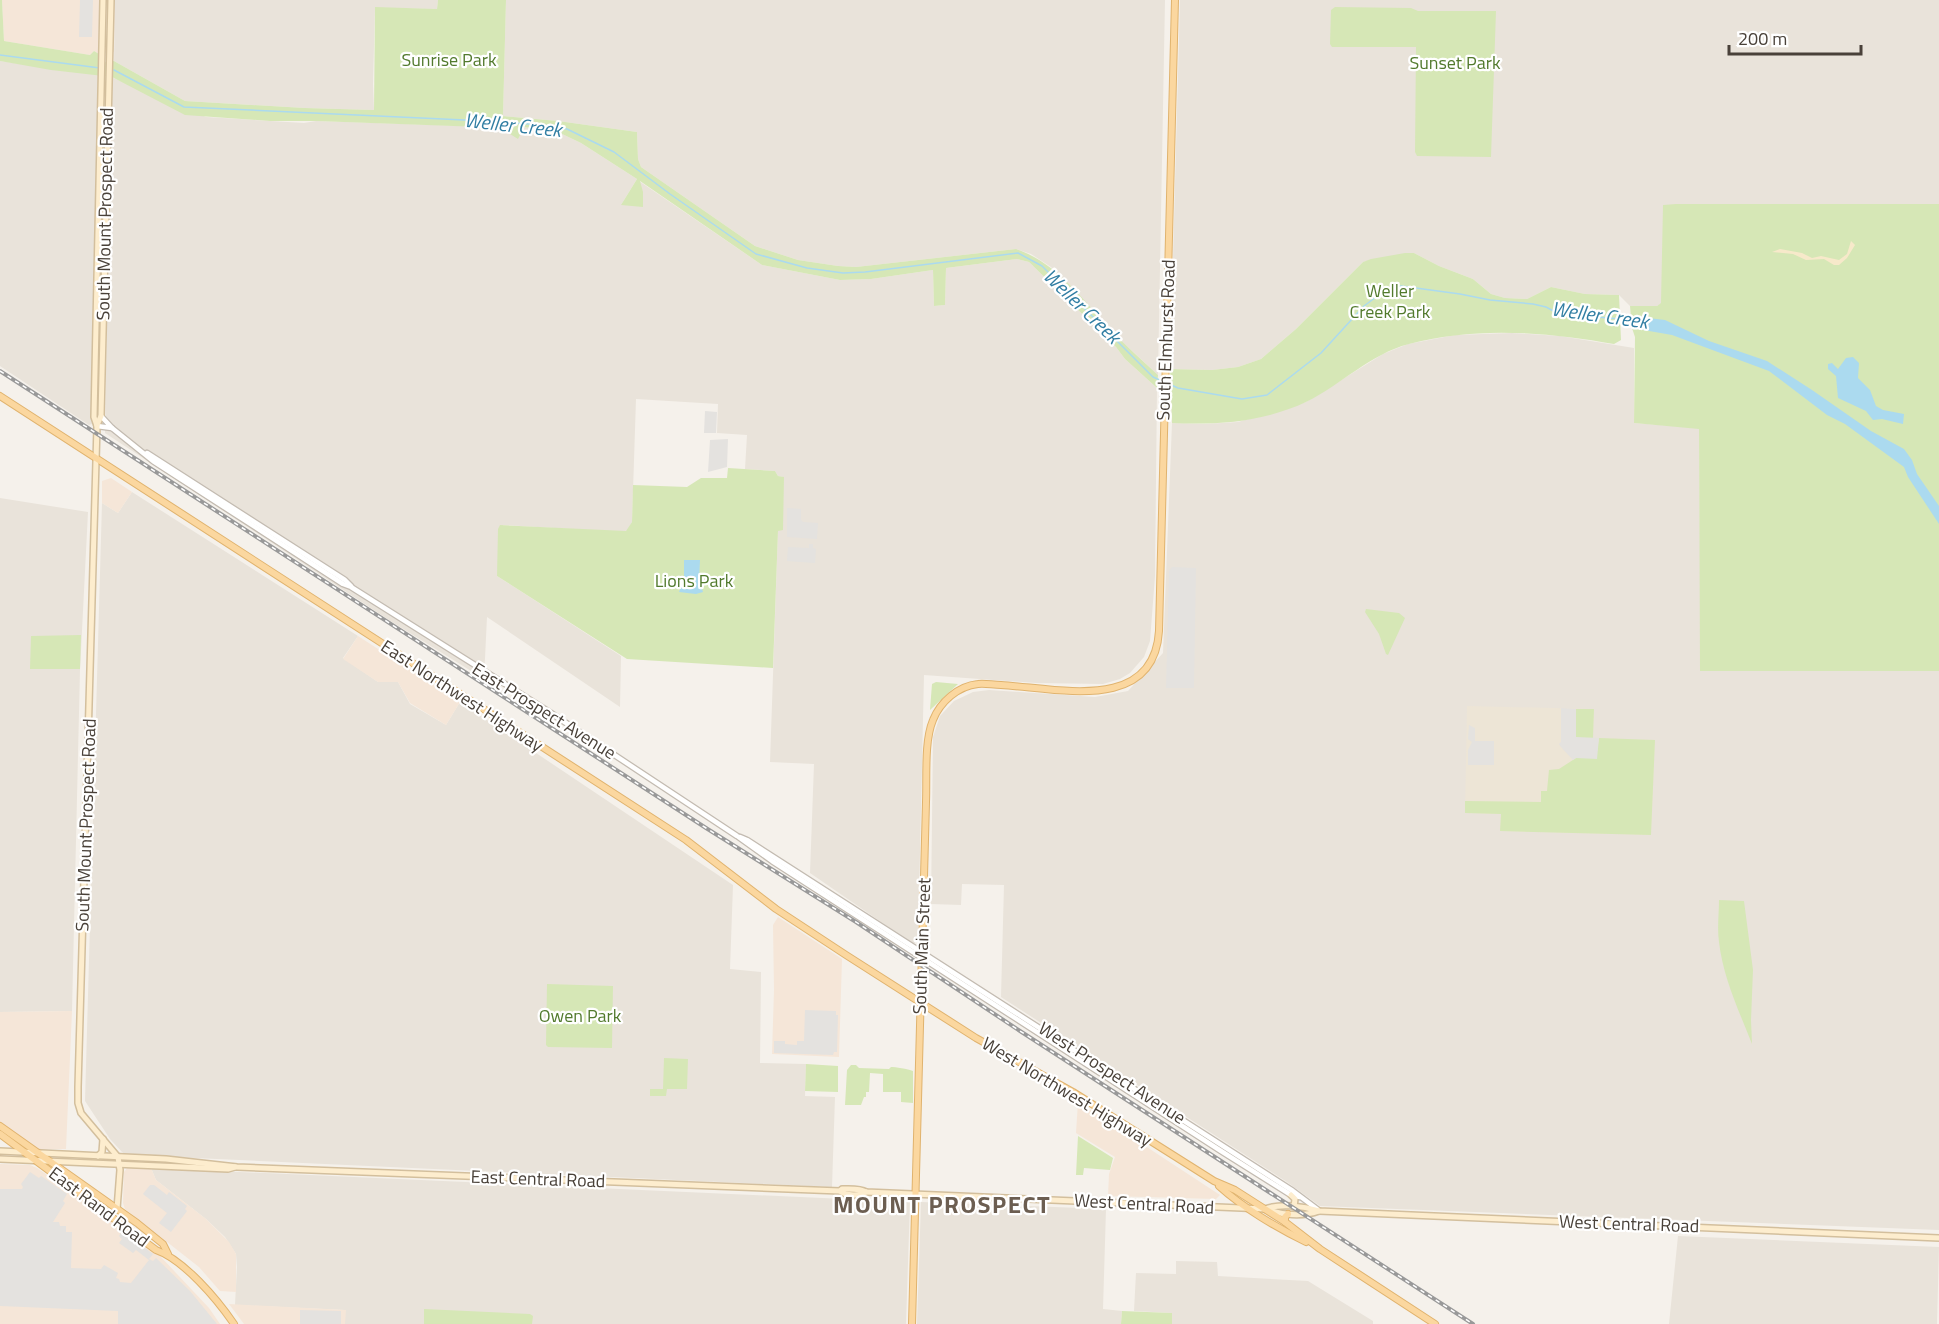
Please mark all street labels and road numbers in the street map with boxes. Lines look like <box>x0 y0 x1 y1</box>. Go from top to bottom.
street label: South Mount Prospect Road <box>89 107 120 321</box>
street label: South Elmhurst Road <box>1149 259 1182 421</box>
street label: East Northwest Highway <box>376 633 549 758</box>
street label: East Prospect Avenue <box>467 655 621 766</box>
street label: South Mount Prospect Road <box>68 718 103 932</box>
street label: South Main Street <box>906 876 937 1015</box>
street label: West Prospect Avenue <box>1033 1015 1191 1130</box>
street label: West Northwest Highway <box>977 1030 1158 1153</box>
street label: East Rand Road <box>43 1160 155 1253</box>
street label: East Central Road <box>470 1163 606 1194</box>
street label: West Central Road <box>1073 1186 1215 1221</box>
street label: West Central Road <box>1558 1208 1700 1239</box>

